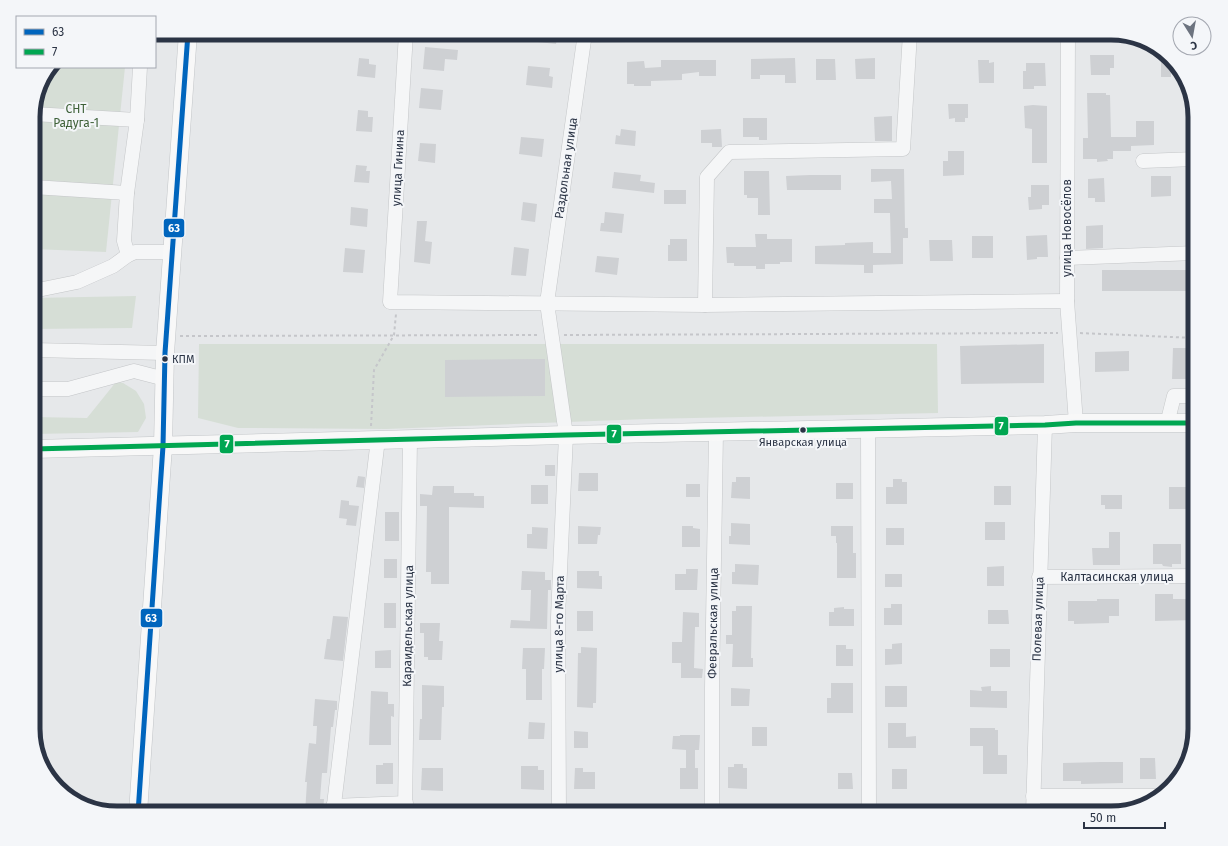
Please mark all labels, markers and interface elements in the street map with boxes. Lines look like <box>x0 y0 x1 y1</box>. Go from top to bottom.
legend <box>16 16 156 68</box>
north arrow <box>1172 16 1212 56</box>
text: 63 <box>52 25 64 39</box>
text: С <box>1189 38 1198 52</box>
text: 7 <box>52 45 57 59</box>
park label: СНТ Радуга-1 <box>53 102 99 130</box>
street label: Раздольная улица <box>552 116 580 220</box>
street label: улица Гинина <box>389 129 407 207</box>
street label: улица Новосёлов <box>1060 179 1074 277</box>
line badge: 63 <box>163 218 185 238</box>
text: 63 <box>168 222 180 235</box>
place label: КПМ <box>172 353 194 366</box>
marker: КПМ <box>160 354 170 364</box>
line badge: 7 <box>994 416 1009 436</box>
text: 7 <box>998 420 1004 433</box>
line badge: 7 <box>606 424 622 444</box>
marker: Январская улица <box>798 425 808 435</box>
text: 7 <box>611 428 617 441</box>
line badge: 7 <box>219 434 234 454</box>
place label: Январская улица <box>759 436 847 449</box>
text: 7 <box>224 438 230 451</box>
street label: Караидельская улица <box>400 565 416 687</box>
street label: Февральская улица <box>705 567 721 679</box>
street label: Калтасинская улица <box>1060 570 1174 584</box>
street label: улица 8-го Марта <box>551 575 567 673</box>
street label: Полевая улица <box>1030 576 1046 662</box>
line badge: 63 <box>140 608 163 628</box>
text: 63 <box>145 612 157 625</box>
scale bar <box>1084 804 1165 830</box>
text: 50 m <box>1090 811 1116 825</box>

